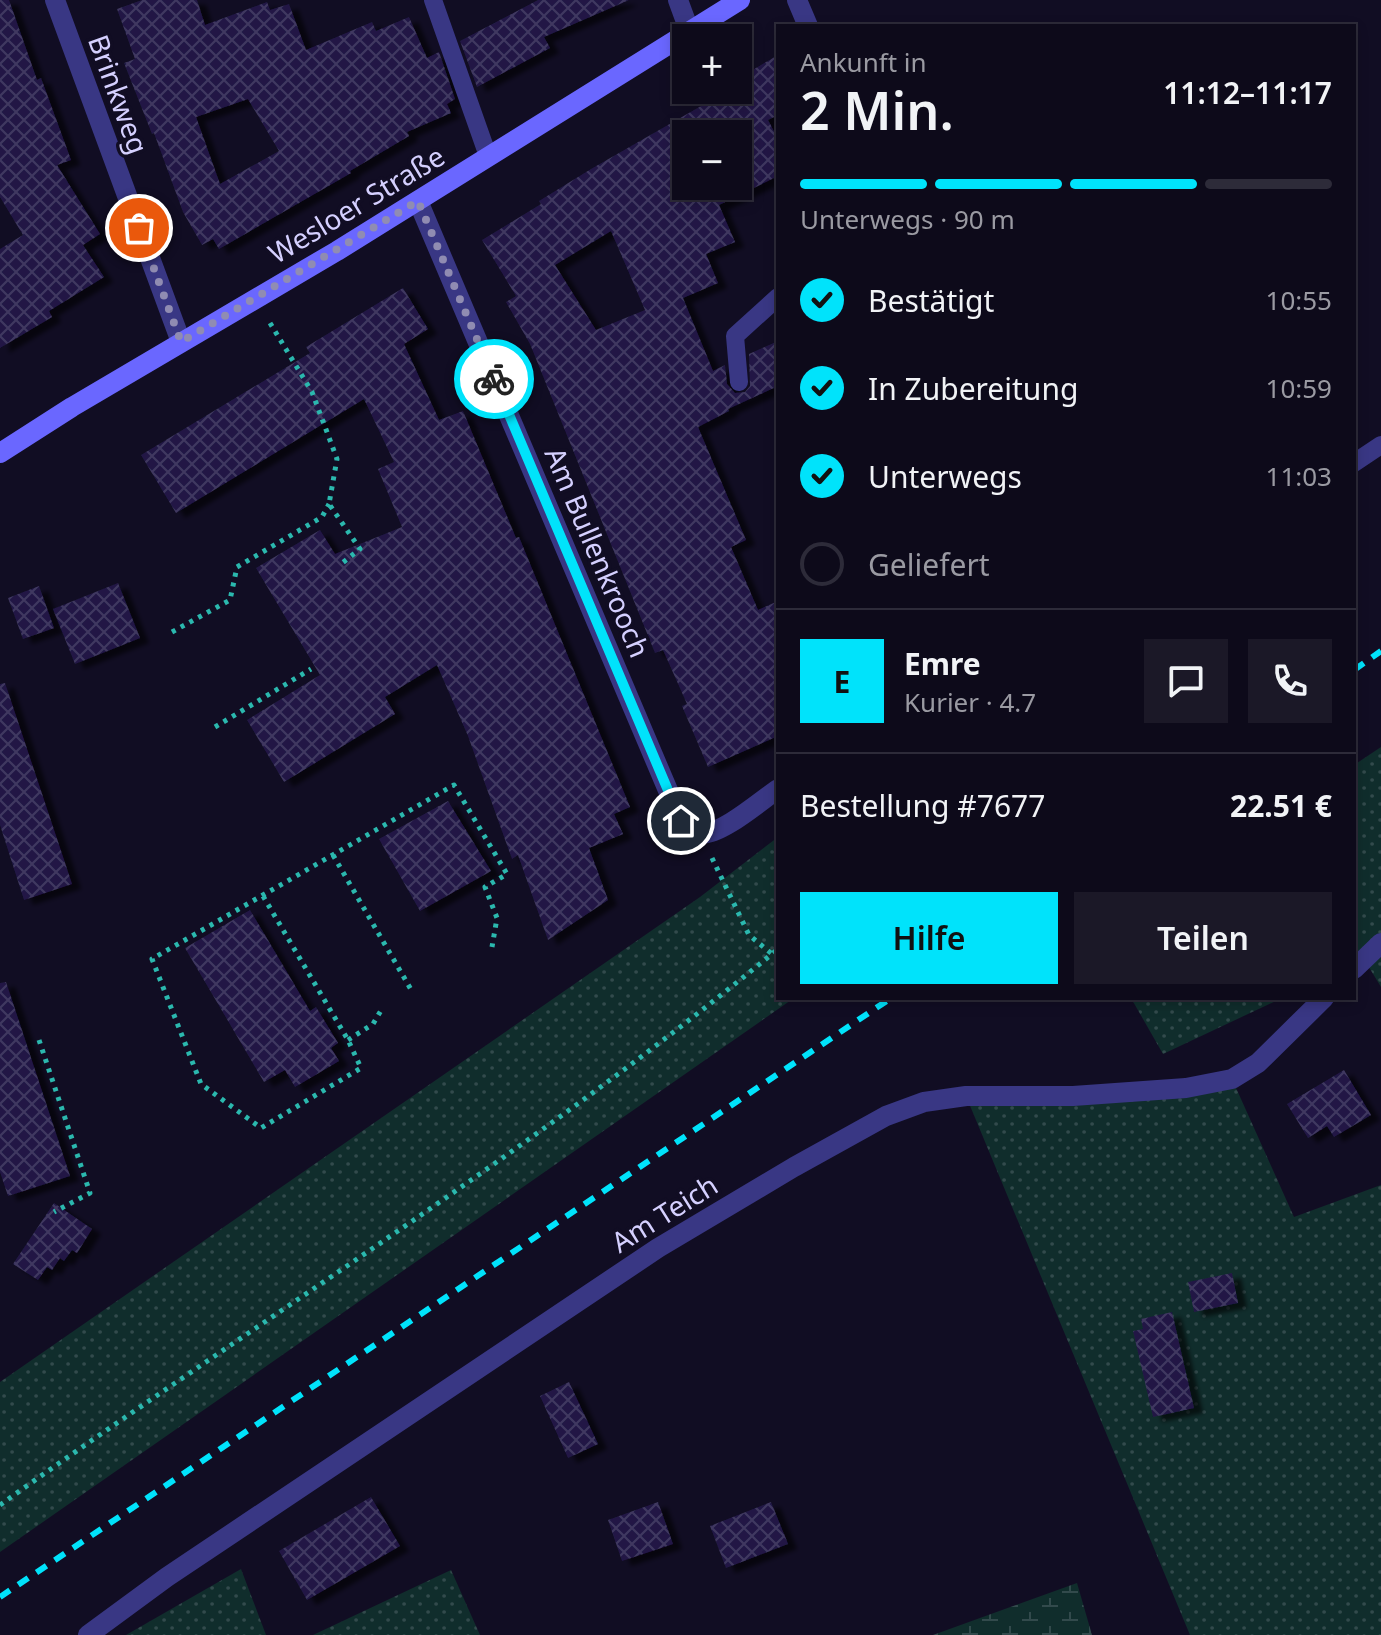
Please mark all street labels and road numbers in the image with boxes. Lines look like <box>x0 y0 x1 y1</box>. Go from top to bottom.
street label: Brinkweg <box>80 29 158 159</box>
street label: Wesloer Straße <box>261 136 451 272</box>
street label: Am Bullenkrooch <box>537 441 659 663</box>
street label: Am Teich <box>604 1165 724 1261</box>

